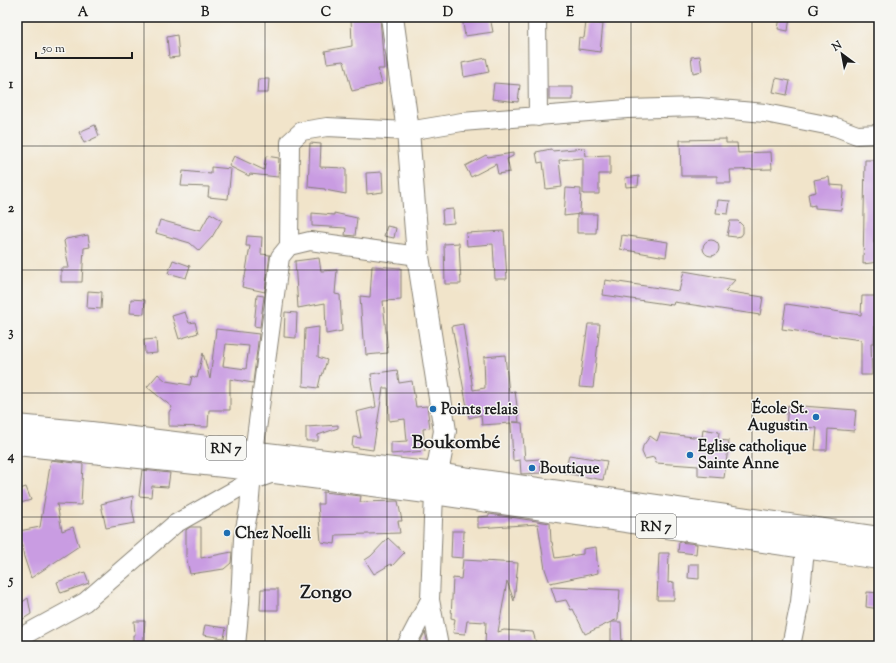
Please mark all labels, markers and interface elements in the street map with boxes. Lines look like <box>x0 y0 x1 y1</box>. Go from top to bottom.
text: A <box>78 4 89 22</box>
text: B <box>201 4 210 22</box>
text: C <box>321 4 331 22</box>
text: D <box>443 4 453 22</box>
text: E <box>566 4 574 22</box>
text: F <box>687 4 695 22</box>
text: G <box>808 4 819 22</box>
scale bar <box>36 34 132 60</box>
north arrow <box>822 34 862 74</box>
text: N <box>828 37 845 56</box>
text: 50 m <box>41 40 65 58</box>
text: 1 <box>9 76 14 94</box>
text: 2 <box>8 200 15 218</box>
text: 3 <box>8 324 14 342</box>
place label: École St. Augustin <box>748 397 808 437</box>
place label: Points relais <box>441 400 518 421</box>
marker: Points relais <box>428 404 438 414</box>
marker: École St. Augustin <box>811 412 821 422</box>
district label: Boukombé <box>412 430 500 457</box>
road number: RN 7 <box>206 436 246 460</box>
place label: Eglise catholique Sainte Anne <box>698 437 807 475</box>
text: 4 <box>7 448 15 466</box>
marker: Eglise catholique Sainte Anne <box>685 450 695 460</box>
place label: Boutique <box>540 459 599 480</box>
marker: Boutique <box>527 463 537 473</box>
road number: RN 7 <box>636 514 676 538</box>
place label: Chez Noelli <box>235 524 312 545</box>
marker: Chez Noelli <box>222 528 232 538</box>
text: 5 <box>8 572 14 590</box>
district label: Zongo <box>300 580 352 607</box>

